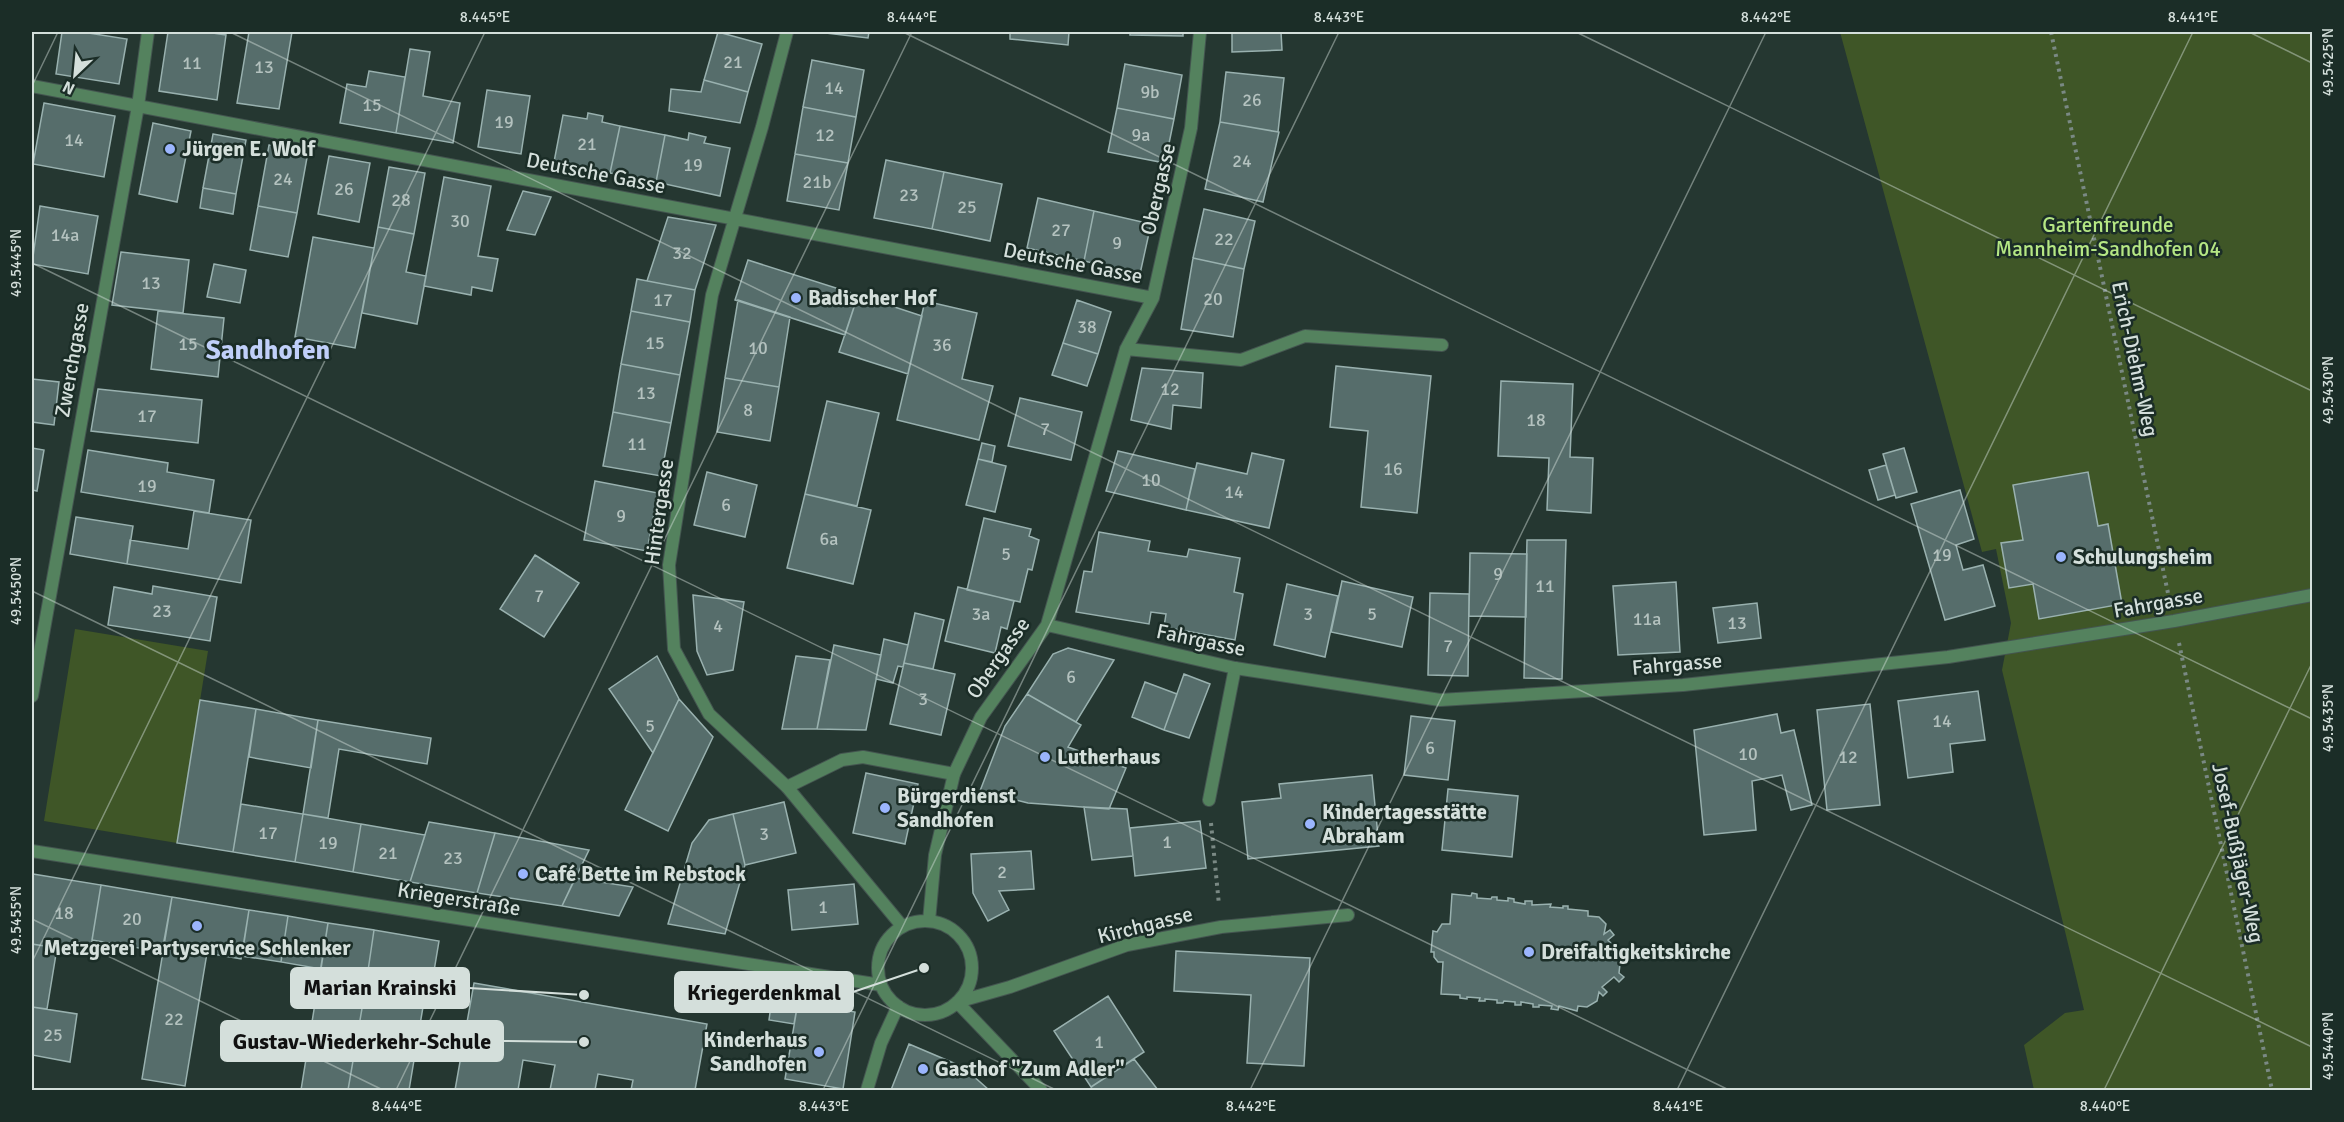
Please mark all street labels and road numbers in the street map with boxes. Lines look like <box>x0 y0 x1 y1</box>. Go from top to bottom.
street label: Obergasse <box>1135 140 1181 238</box>
street label: Deutsche Gasse <box>524 147 668 199</box>
street label: Deutsche Gasse <box>1001 237 1145 289</box>
street label: Erich-Diehm-Weg <box>2106 279 2164 439</box>
street label: Zwerchgasse <box>49 301 95 419</box>
street label: Hintergasse <box>639 457 679 567</box>
street label: Fahrgasse <box>2111 582 2205 624</box>
street label: Obergasse <box>961 612 1035 704</box>
street label: Fahrgasse <box>1154 618 1248 662</box>
street label: Fahrgasse <box>1631 647 1723 681</box>
street label: Josef-Bußjäger-Weg <box>2206 761 2270 945</box>
street label: Kriegerstraße <box>395 876 523 922</box>
street label: Kirchgasse <box>1095 901 1195 949</box>

